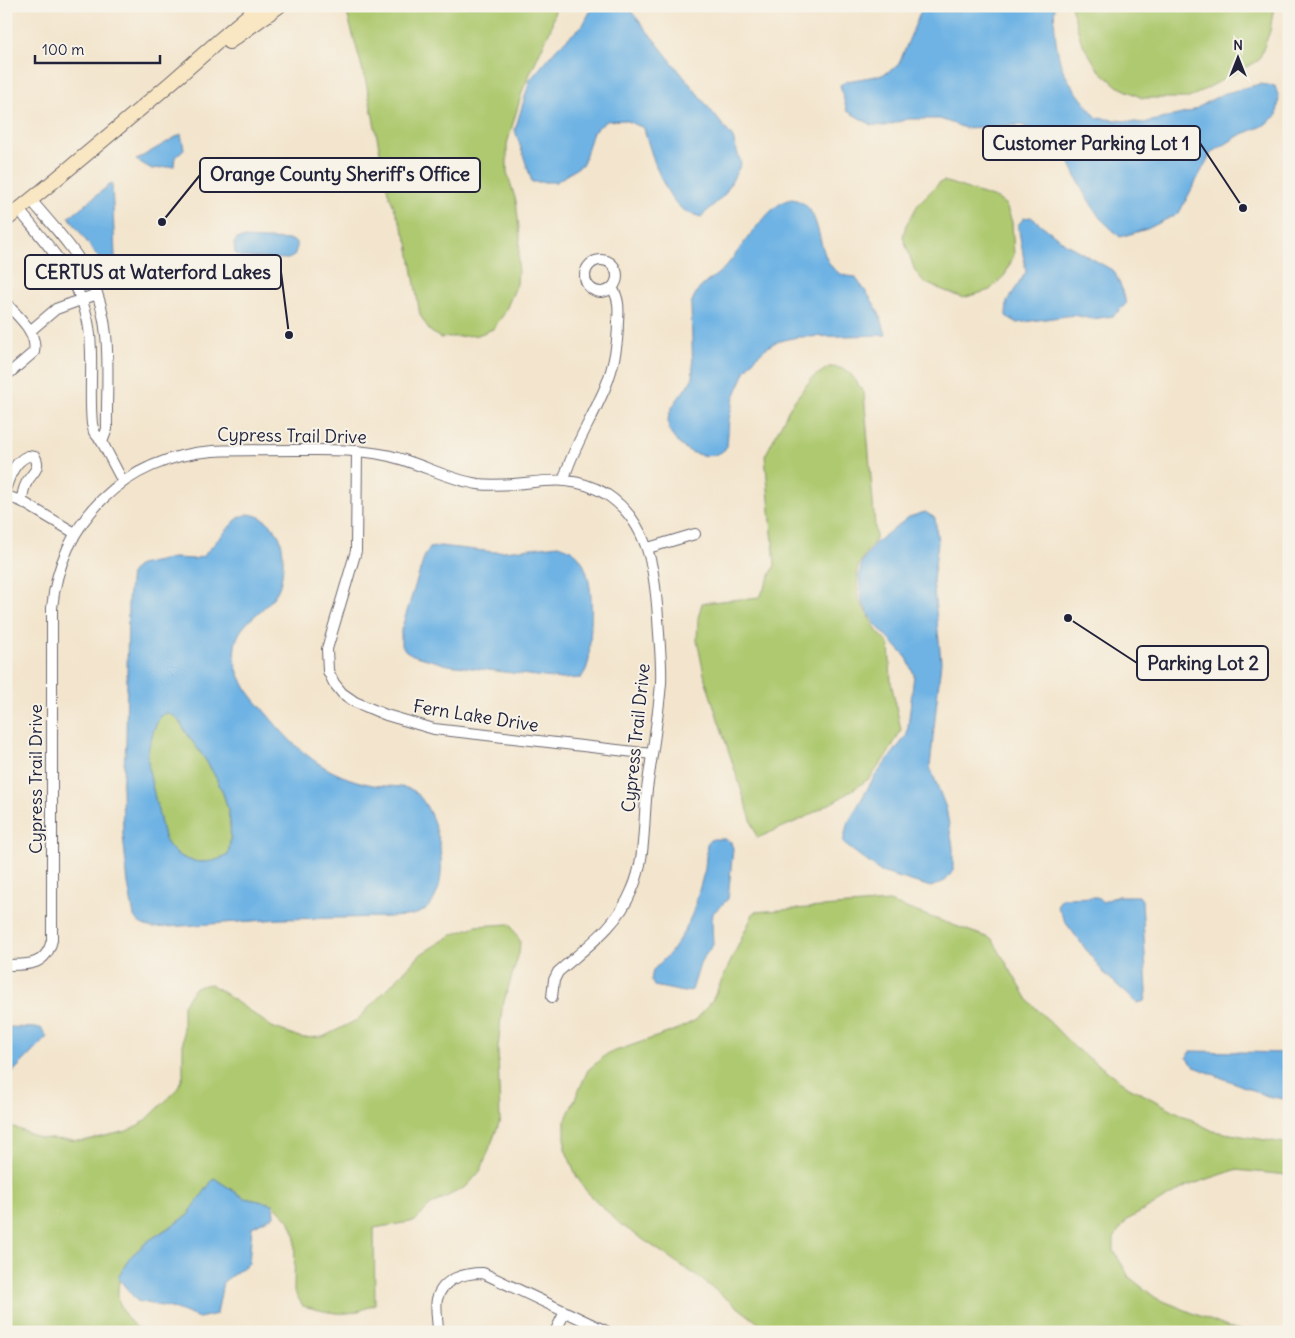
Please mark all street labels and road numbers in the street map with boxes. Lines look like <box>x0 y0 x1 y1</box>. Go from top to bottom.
street label: Cypress Trail Drive <box>217 423 367 448</box>
street label: Cypress Trail Drive <box>616 662 655 814</box>
street label: Fern Lake Drive <box>412 694 540 737</box>
street label: Cypress Trail Drive <box>24 704 47 854</box>

